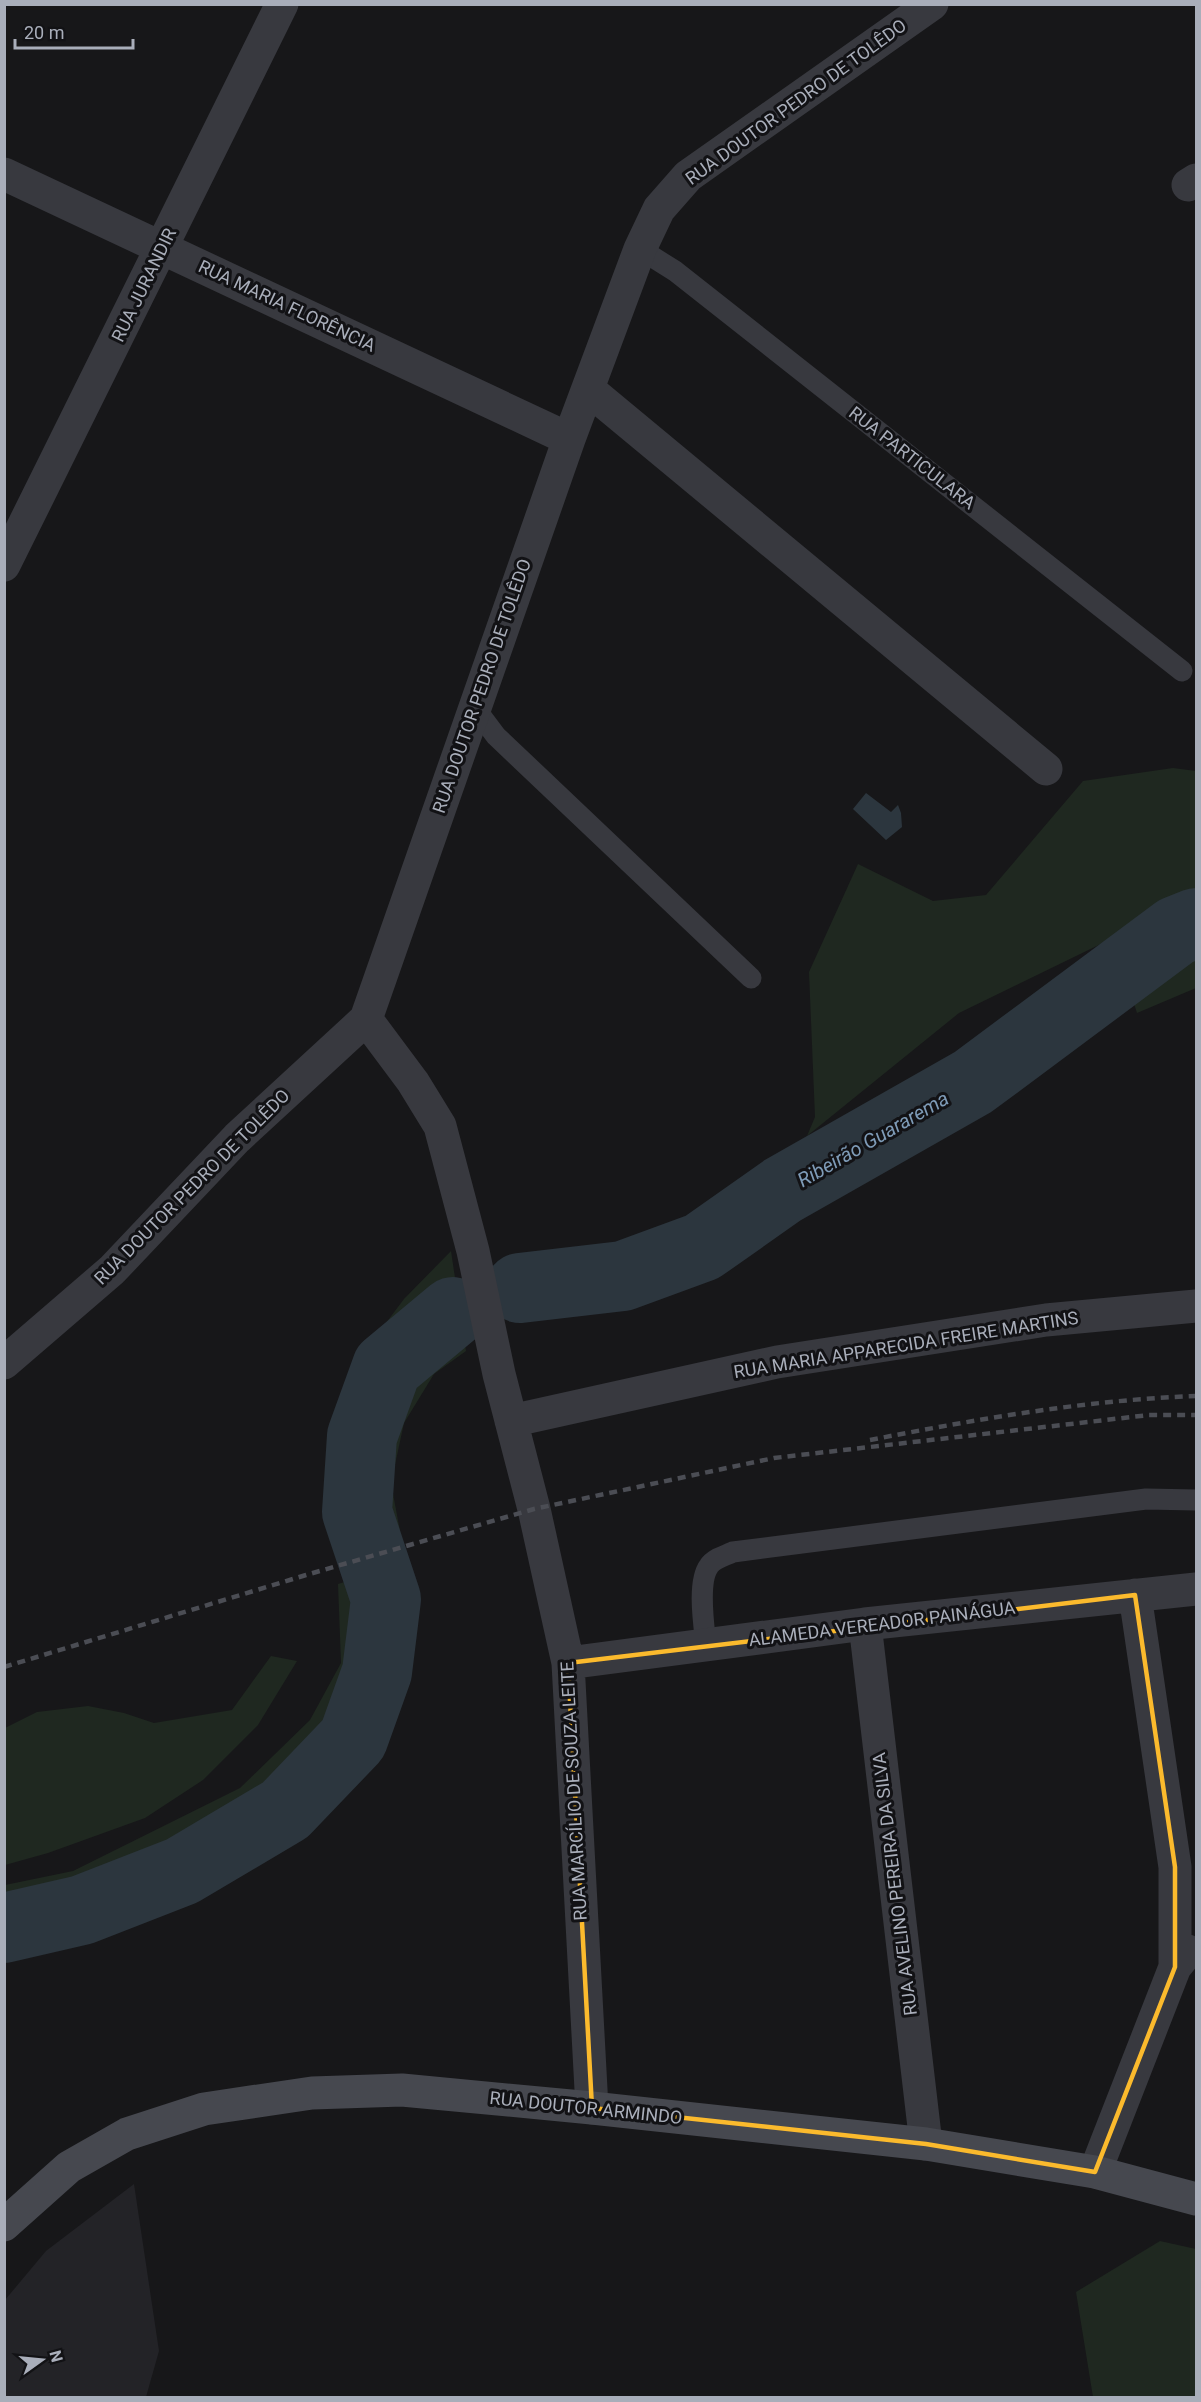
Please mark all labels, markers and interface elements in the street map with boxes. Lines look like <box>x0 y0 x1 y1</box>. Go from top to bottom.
scale bar <box>15 12 134 50</box>
street label: RUA DOUTOR PEDRO DE TOLÊDO <box>681 14 910 189</box>
text: 20 m <box>24 22 64 43</box>
street label: RUA JURANDIR <box>107 225 180 345</box>
street label: RUA MARIA FLORÊNCIA <box>195 255 379 356</box>
street label: RUA PARTICULARA <box>845 402 980 514</box>
street label: RUA DOUTOR PEDRO DE TOLÊDO <box>428 556 535 816</box>
street label: RUA DOUTOR PEDRO DE TOLÊDO <box>90 1085 294 1289</box>
water label: Ribeirão Guararema <box>793 1086 953 1192</box>
street label: RUA MARIA APPARECIDA FREIRE MARTINS <box>732 1307 1080 1382</box>
street label: ALAMEDA VEREADOR PAINÁGUA <box>747 1597 1017 1650</box>
street label: RUA MARCÍLIO DE SOUZA LEITE <box>556 1661 591 1921</box>
street label: RUA AVELINO PEREIRA DA SILVA <box>868 1751 921 2017</box>
street label: RUA DOUTOR ARMINDO <box>489 2087 683 2128</box>
north arrow <box>12 2330 72 2390</box>
text: N <box>45 2348 67 2364</box>

